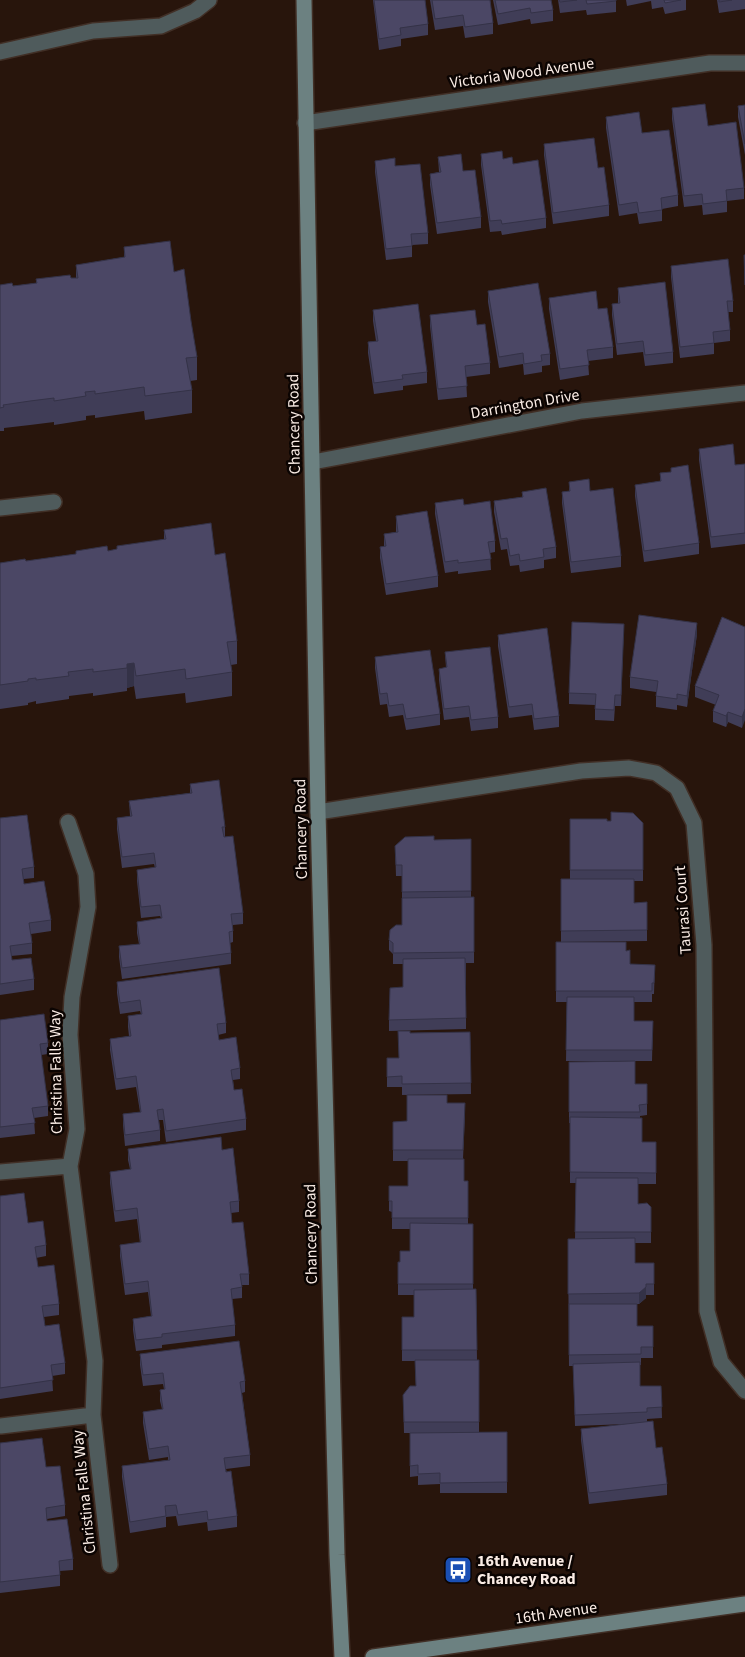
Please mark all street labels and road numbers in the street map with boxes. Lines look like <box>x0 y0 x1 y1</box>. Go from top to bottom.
street label: Victoria Wood Avenue <box>449 52 595 94</box>
street label: Chancery Road <box>282 374 306 474</box>
street label: Darrington Drive <box>469 384 581 424</box>
street label: Chancery Road <box>289 779 313 879</box>
street label: Taurasi Court <box>669 864 697 955</box>
street label: Christina Falls Way <box>44 1009 68 1134</box>
street label: Chancery Road <box>299 1184 323 1284</box>
street label: Christina Falls Way <box>67 1428 101 1555</box>
street label: 16th Avenue <box>514 1596 598 1630</box>

